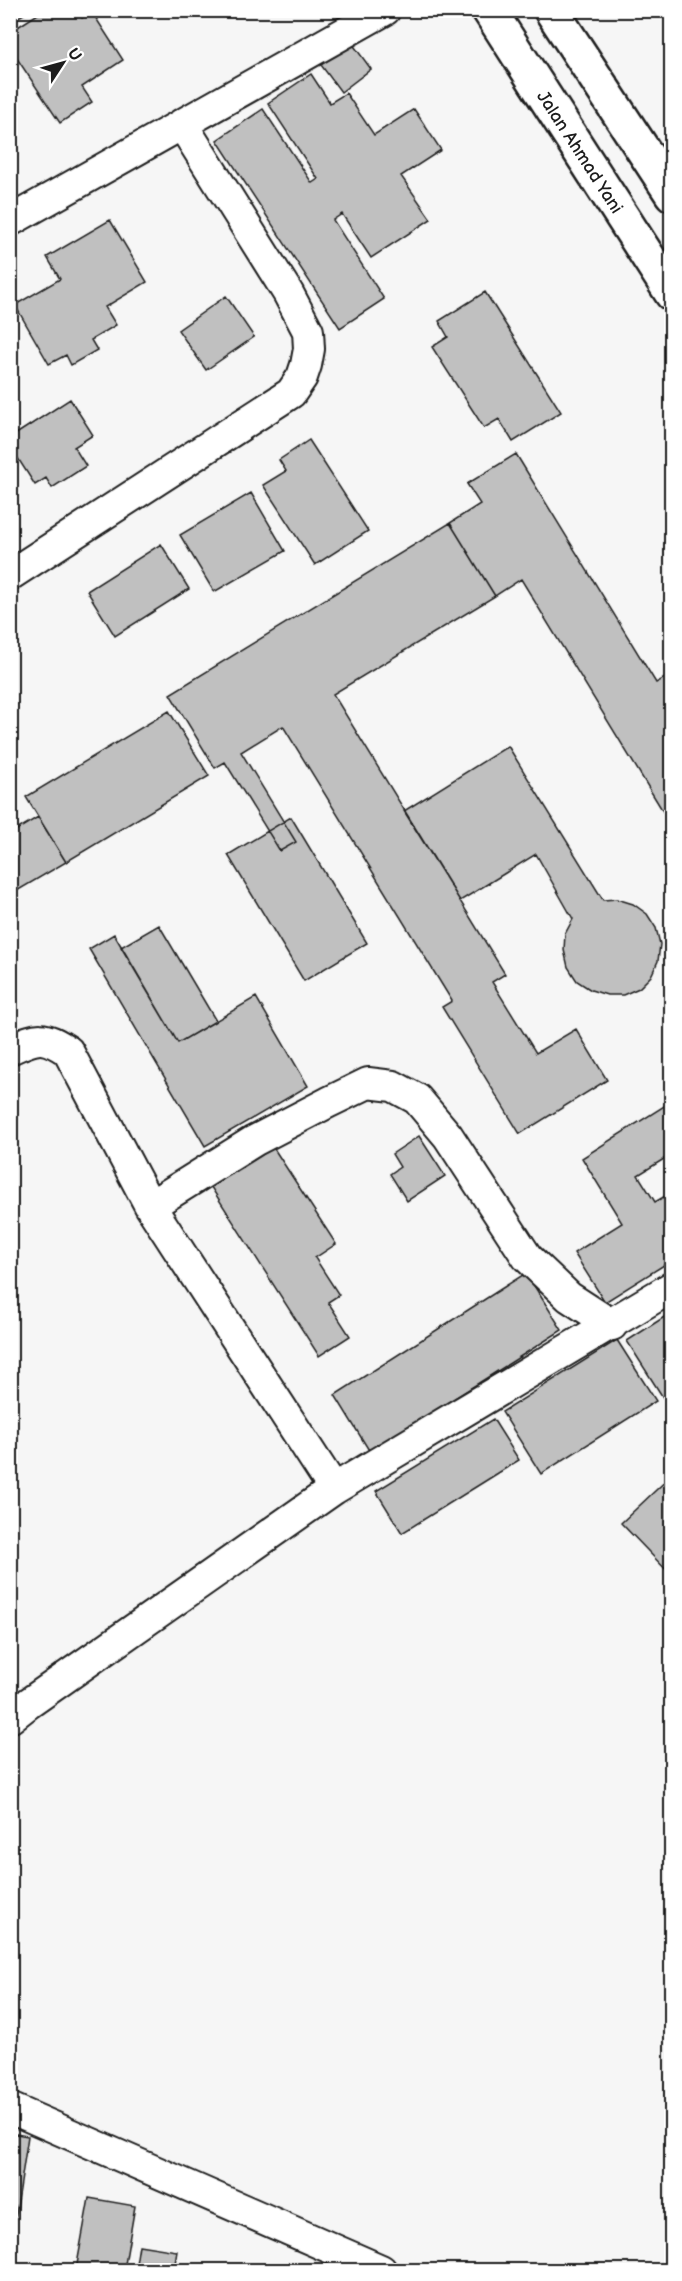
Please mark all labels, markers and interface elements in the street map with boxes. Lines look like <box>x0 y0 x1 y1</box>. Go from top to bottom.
north arrow <box>33 33 93 93</box>
text: U <box>63 45 85 65</box>
street label: Jalan Ahmad Yani <box>532 87 627 217</box>

